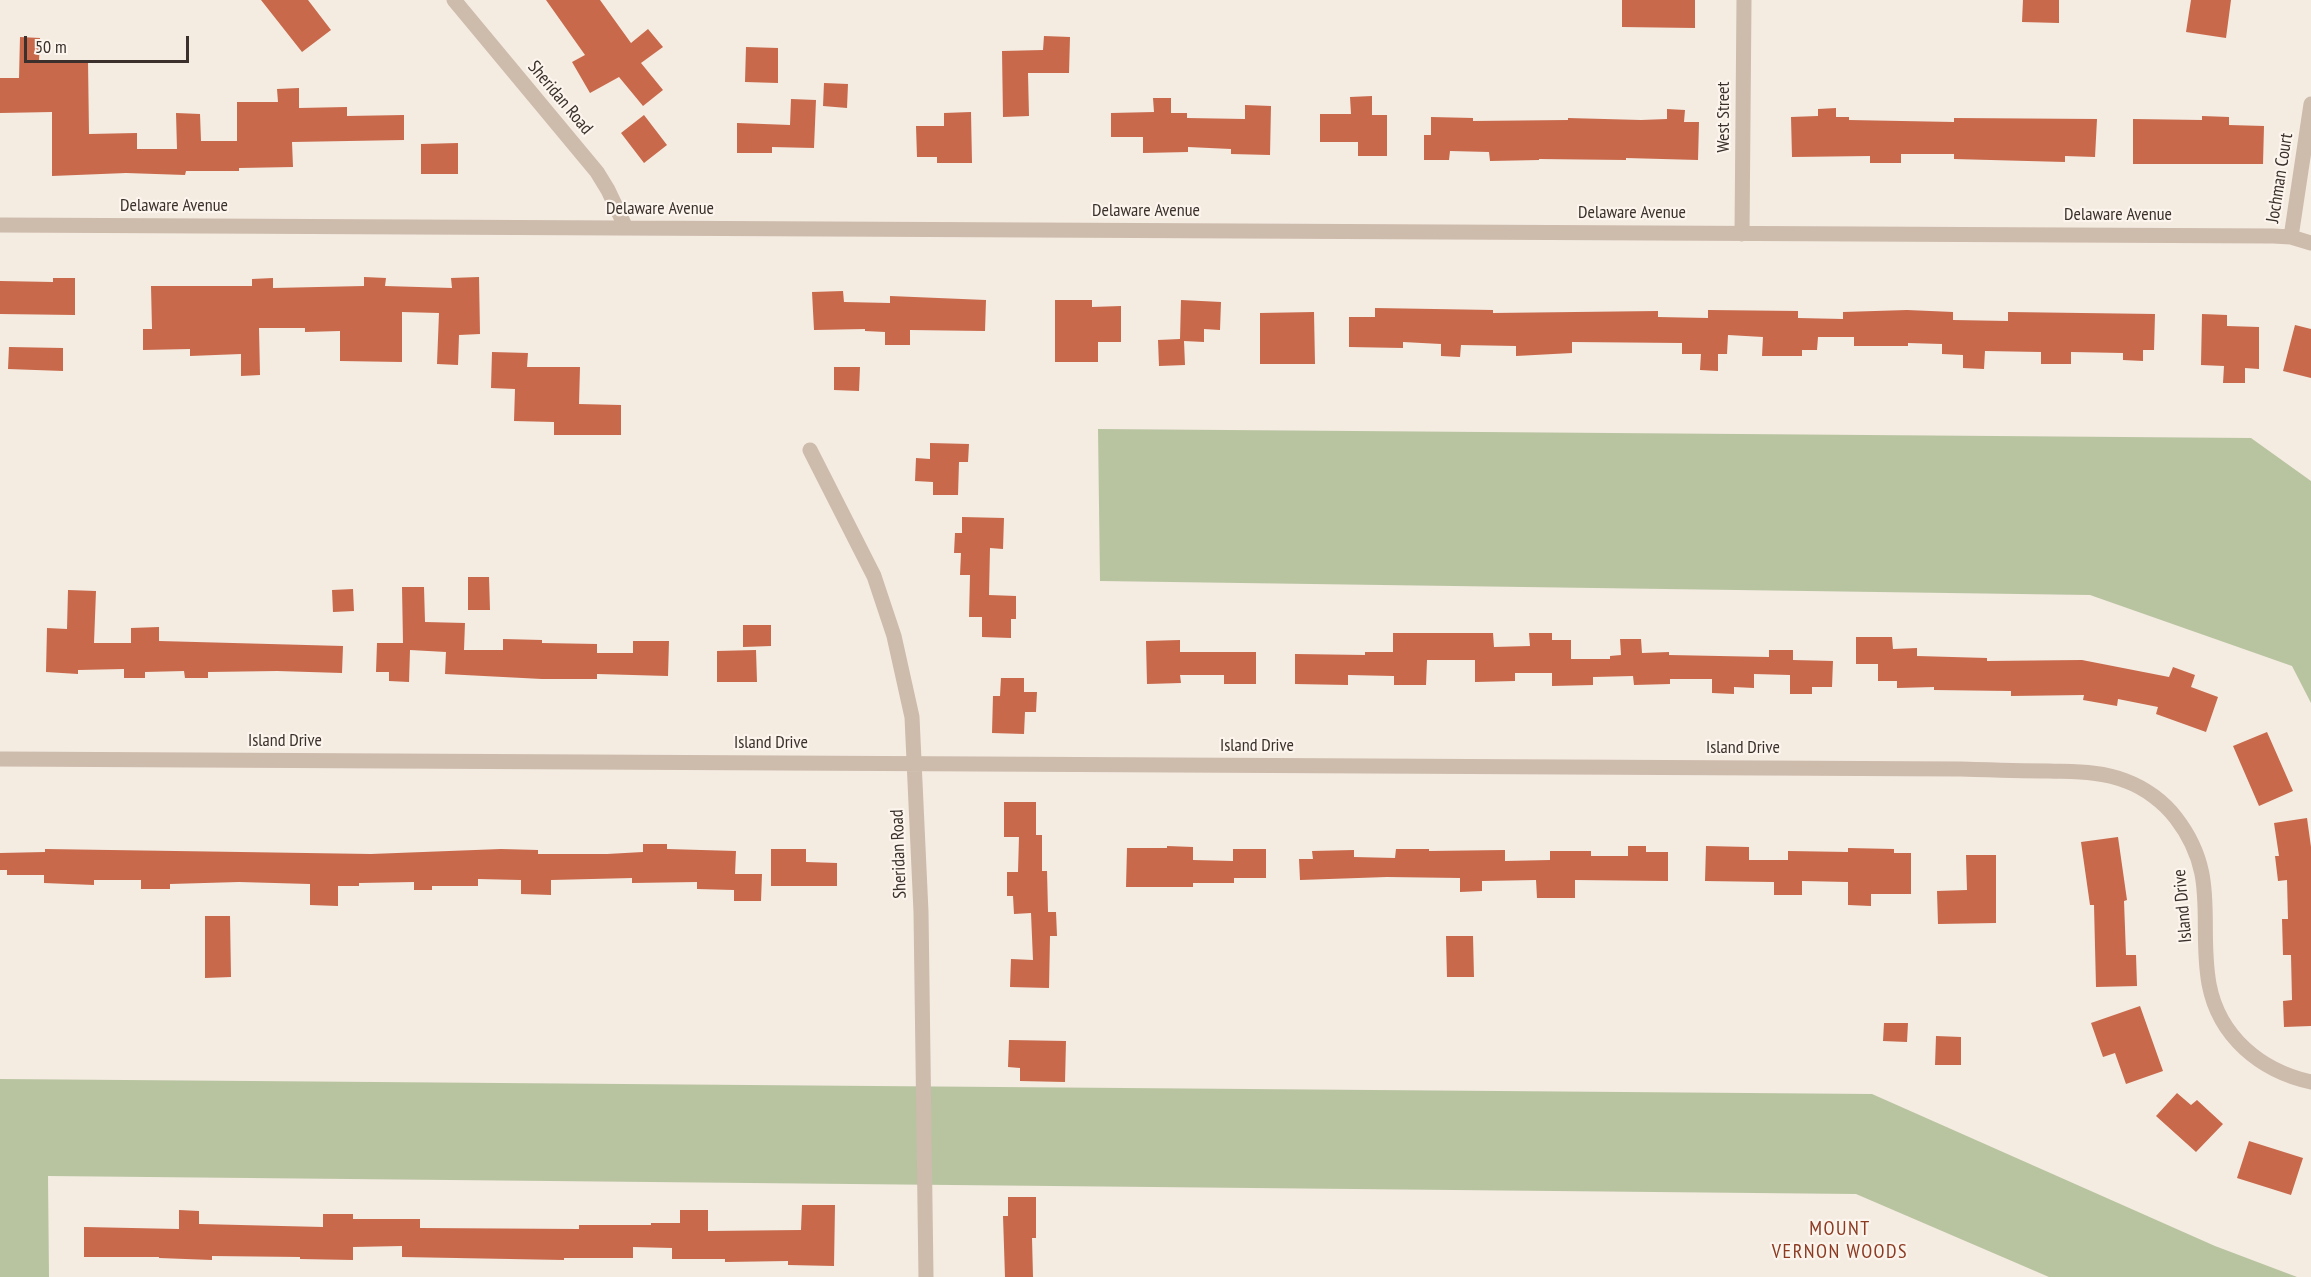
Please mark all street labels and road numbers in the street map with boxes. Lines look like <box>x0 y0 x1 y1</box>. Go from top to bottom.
street label: Sheridan Road <box>523 57 597 139</box>
street label: West Street <box>1713 82 1735 152</box>
street label: Jochman Court <box>2262 132 2298 224</box>
street label: Delaware Avenue <box>120 195 228 217</box>
street label: Delaware Avenue <box>606 198 714 220</box>
street label: Delaware Avenue <box>1092 200 1200 222</box>
street label: Delaware Avenue <box>1578 202 1686 224</box>
street label: Delaware Avenue <box>2064 204 2172 226</box>
street label: Island Drive <box>248 730 322 752</box>
street label: Island Drive <box>734 732 808 754</box>
street label: Island Drive <box>1220 735 1294 757</box>
street label: Island Drive <box>1706 737 1780 759</box>
street label: Sheridan Road <box>887 809 911 899</box>
street label: Island Drive <box>2169 868 2197 944</box>

